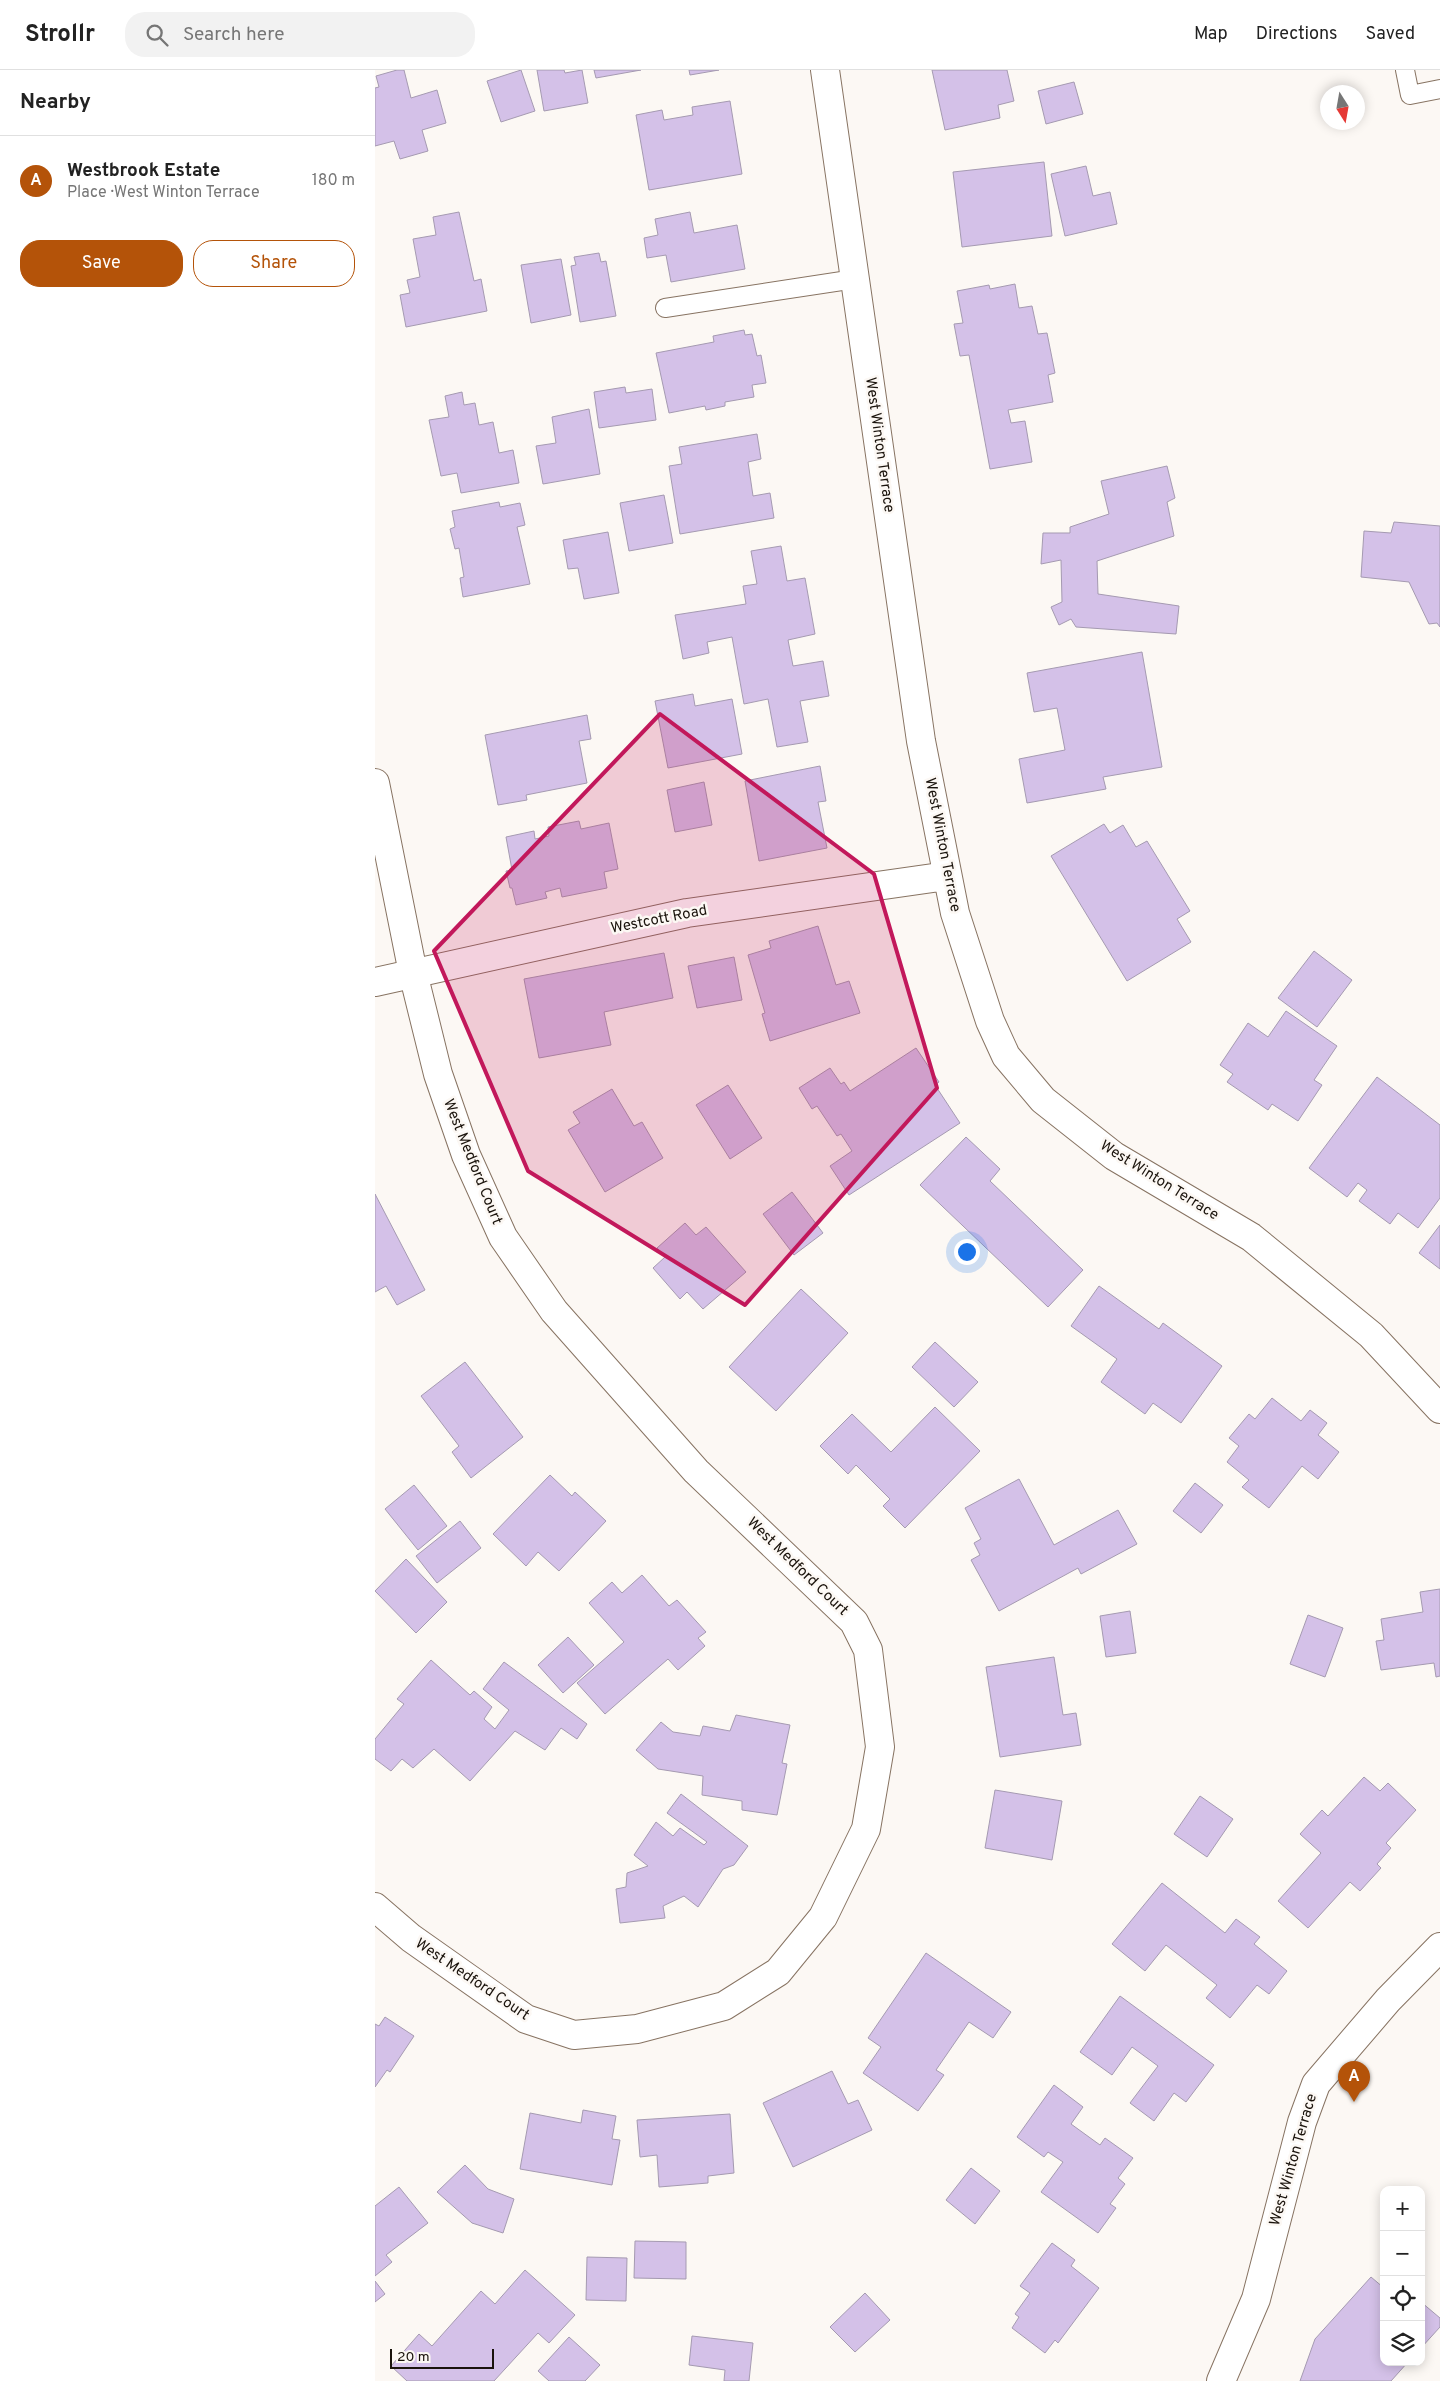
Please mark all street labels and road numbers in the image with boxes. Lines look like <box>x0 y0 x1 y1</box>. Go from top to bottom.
street label: West Winton Terrace <box>860 376 898 514</box>
street label: West Winton Terrace <box>920 776 964 914</box>
street label: Westcott Road <box>609 901 709 939</box>
street label: West Medford Court <box>438 1096 506 1228</box>
street label: West Winton Terrace <box>1096 1137 1222 1225</box>
street label: West Medford Court <box>742 1514 852 1620</box>
street label: West Medford Court <box>411 1935 533 2025</box>
street label: West Winton Terrace <box>1266 2092 1322 2228</box>

